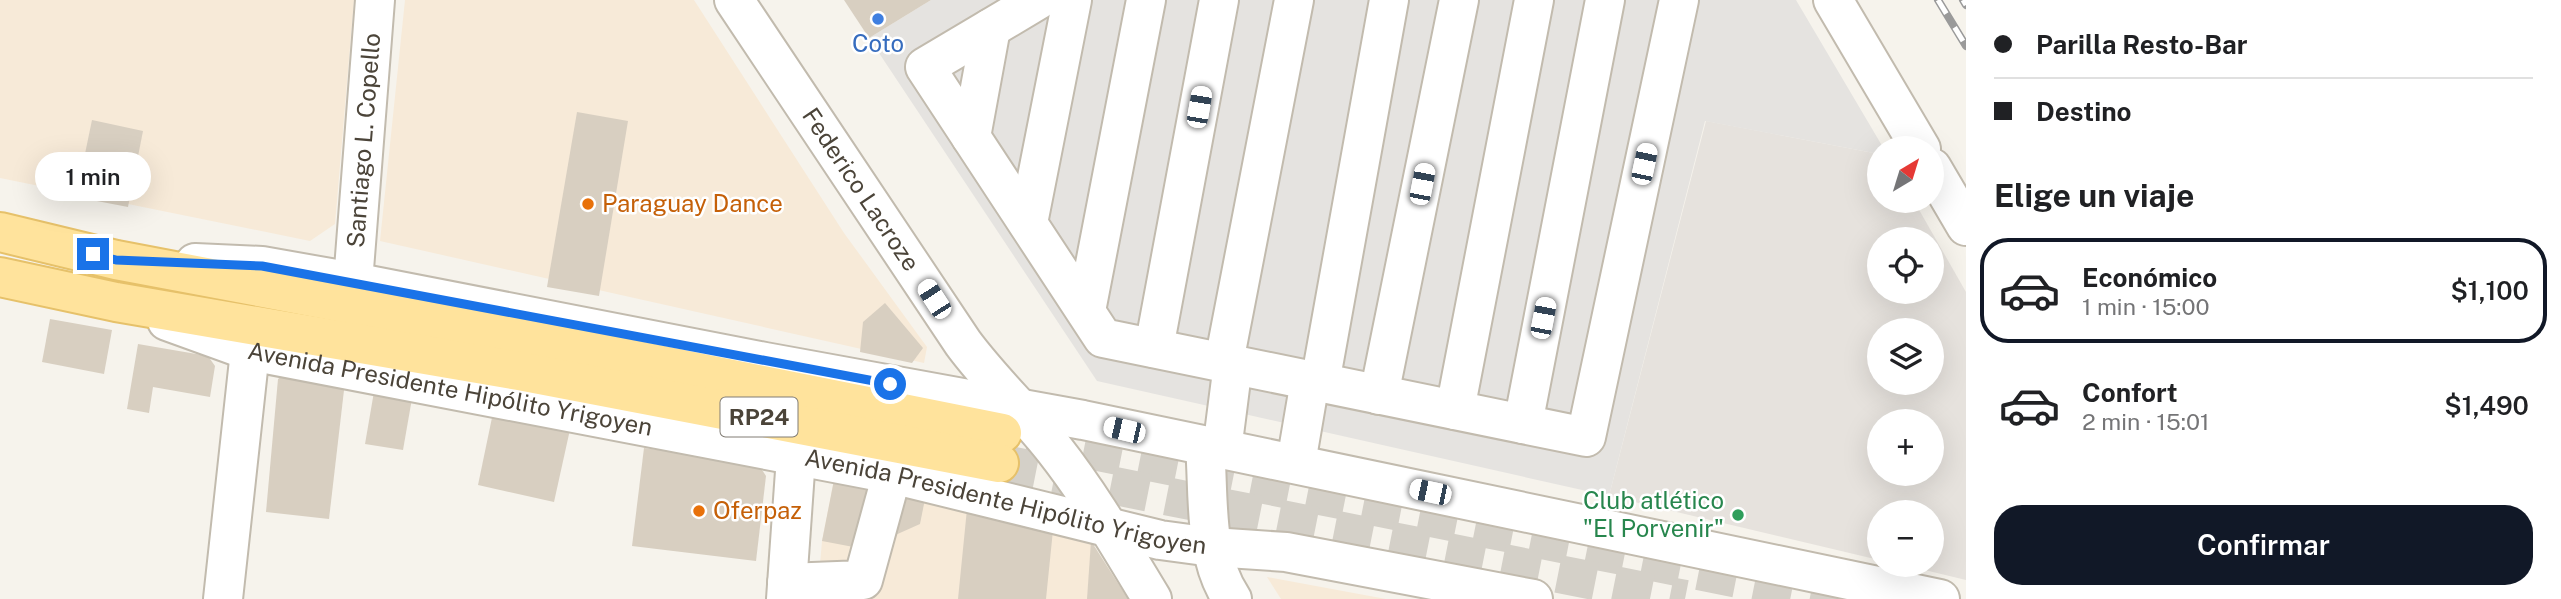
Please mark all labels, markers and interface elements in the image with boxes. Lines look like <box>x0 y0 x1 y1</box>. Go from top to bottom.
marker: Coto <box>870 11 886 27</box>
place label: Coto <box>852 29 904 57</box>
text: Parilla Resto-Bar <box>2036 29 2248 60</box>
street label: Santiago L. Copello <box>341 32 385 249</box>
car <box>1186 84 1213 130</box>
text: Destino <box>2036 96 2132 127</box>
street label: Federico Lacroze <box>797 102 926 276</box>
north arrow <box>1867 136 1944 214</box>
map controls <box>1867 136 1944 577</box>
car <box>1630 141 1659 187</box>
callout: 1 min <box>35 152 151 202</box>
car <box>1408 161 1437 207</box>
text: 1 min <box>66 163 120 190</box>
text: Elige un viaje <box>1994 177 2194 214</box>
place label: Paraguay Dance <box>602 189 783 217</box>
marker: Paraguay Dance <box>580 196 596 212</box>
button: locate <box>1867 227 1944 304</box>
route end <box>77 238 109 270</box>
icon: car <box>1998 259 2061 322</box>
text: Económico <box>2082 262 2217 293</box>
text: $1,100 <box>2450 275 2529 306</box>
car <box>914 276 955 322</box>
text: 1 min · 15:00 <box>2082 293 2210 320</box>
car <box>1529 295 1558 341</box>
button: layers <box>1867 318 1944 395</box>
street label: Avenida Presidente Hipólito Yrigoyen <box>246 336 655 441</box>
route start <box>874 368 906 400</box>
icon: car <box>1998 374 2061 437</box>
text: Confort <box>2082 377 2178 408</box>
text: $1,490 <box>2444 390 2529 421</box>
road number: RP24 <box>720 398 798 436</box>
text: 2 min · 15:01 <box>2082 408 2209 435</box>
button: + <box>1867 409 1944 486</box>
car <box>1102 415 1147 445</box>
street label: Avenida Presidente Hipólito Yrigoyen <box>803 443 1208 559</box>
car <box>1408 477 1453 507</box>
place label: Club atlético "El Porvenir" <box>1583 486 1724 542</box>
place label: Oferpaz <box>713 496 802 524</box>
button: − <box>1867 500 1944 577</box>
marker: Oferpaz <box>691 503 707 519</box>
button: Confirmar <box>1994 505 2533 585</box>
marker: Club atlético "El Porvenir" <box>1730 507 1746 523</box>

